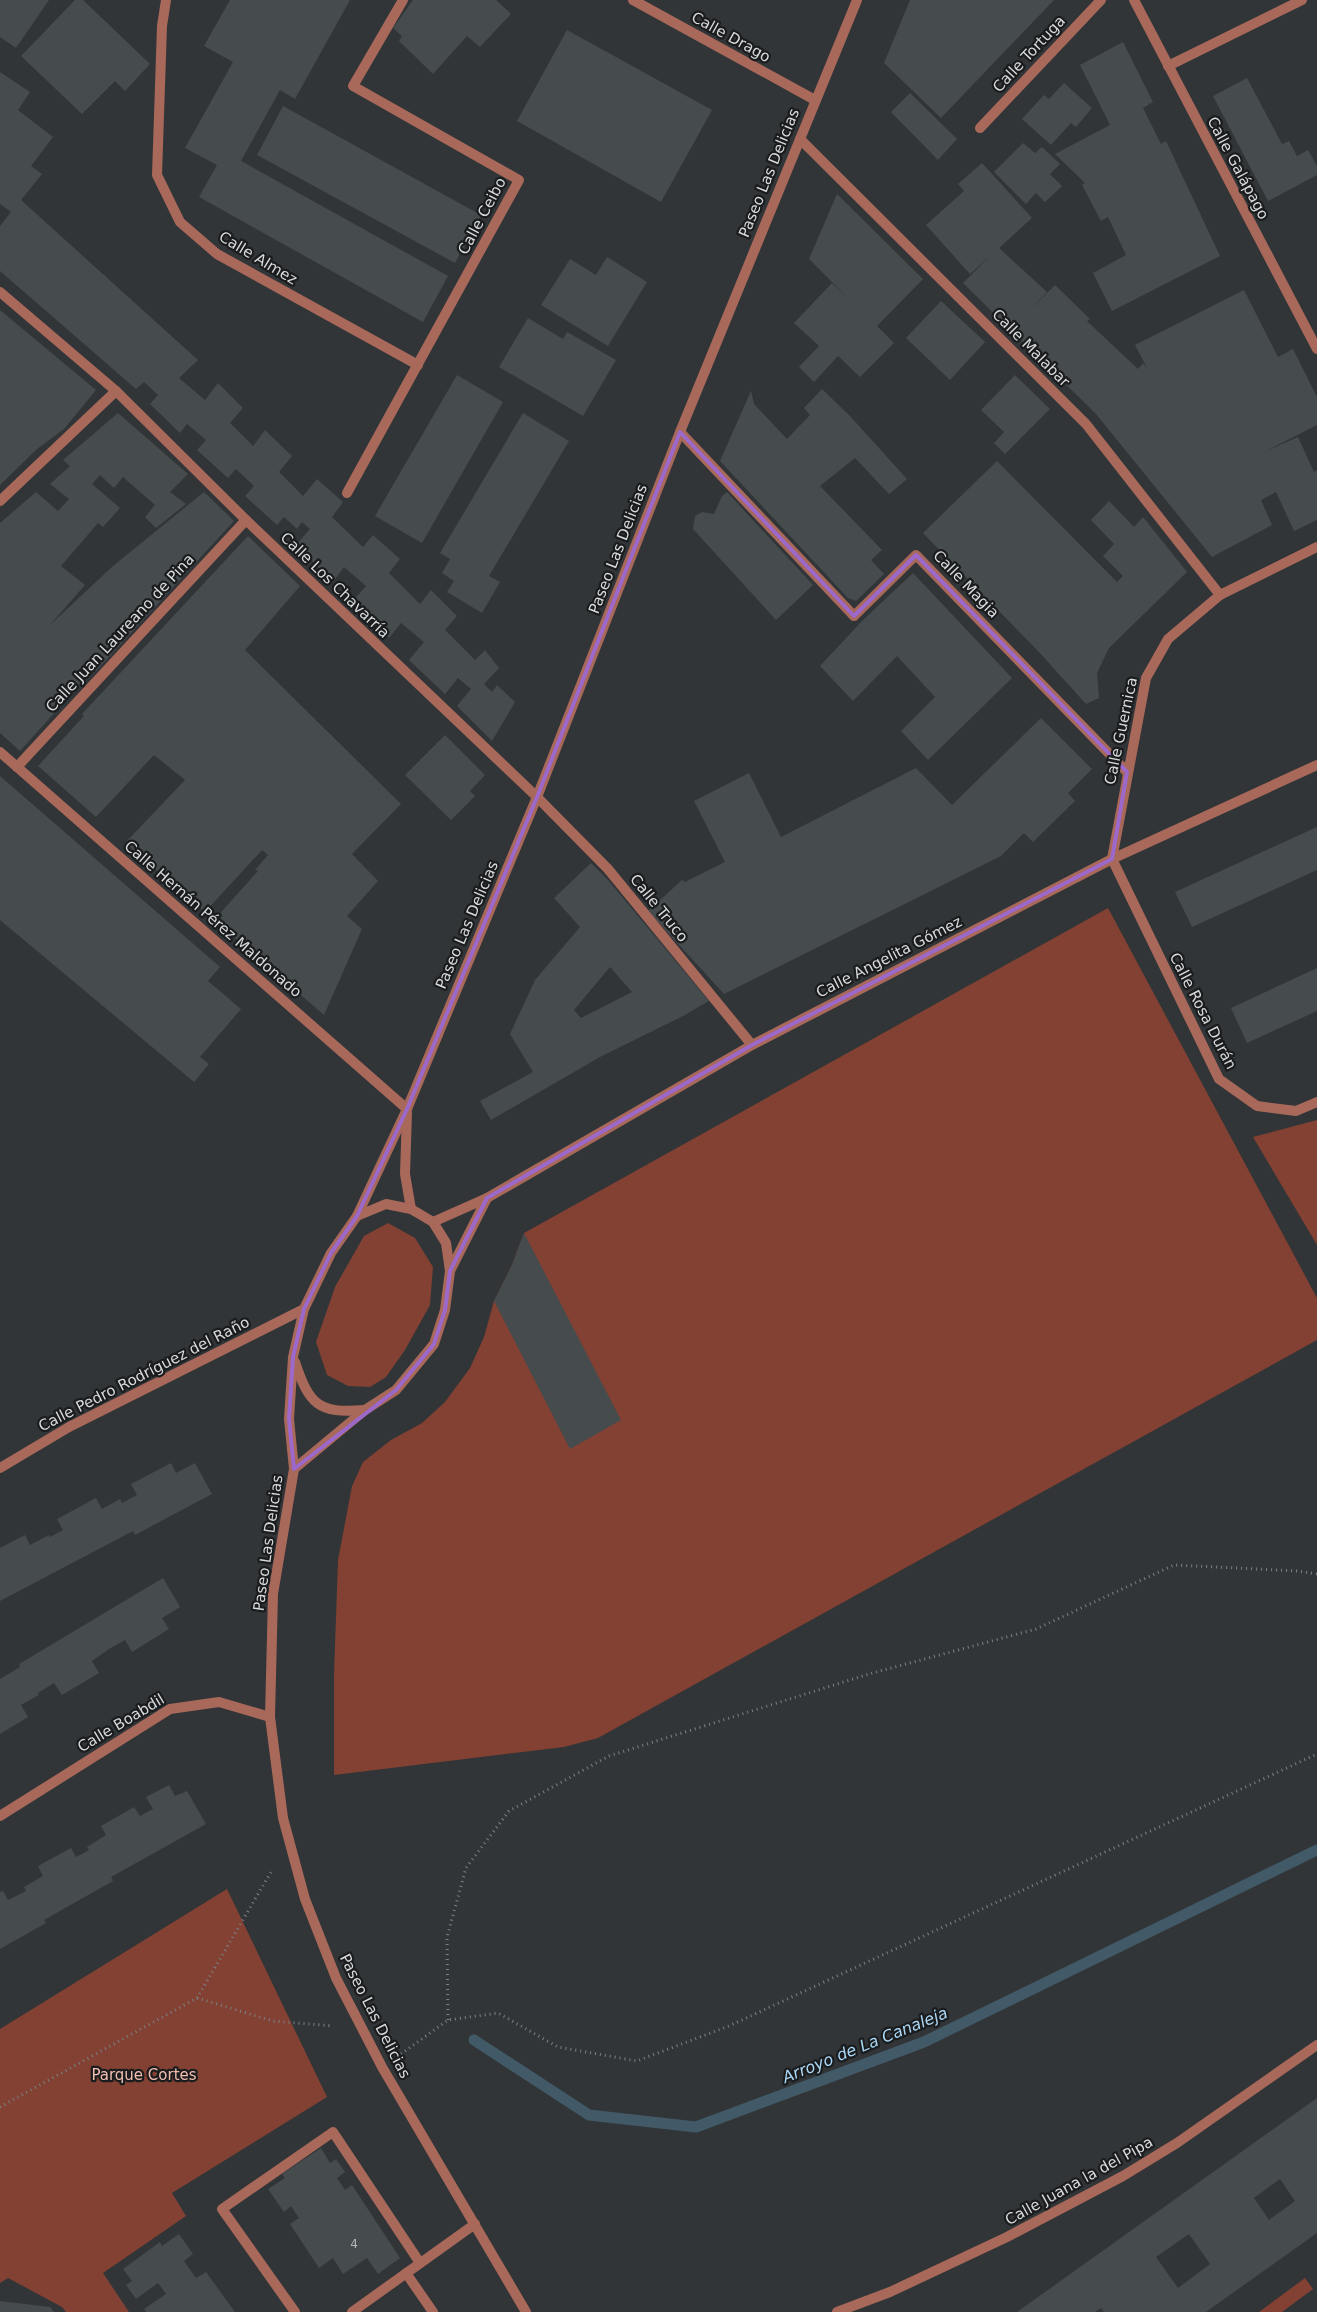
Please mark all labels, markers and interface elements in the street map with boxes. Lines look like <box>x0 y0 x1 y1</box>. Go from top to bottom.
street label: Calle Drago <box>688 8 774 66</box>
street label: Calle Tortuga <box>989 12 1069 96</box>
street label: Paseo Las Delicias <box>735 106 803 240</box>
street label: Calle Galápago <box>1203 114 1273 222</box>
street label: Calle Ceibo <box>454 174 510 258</box>
street label: Calle Almez <box>216 228 301 288</box>
street label: Calle Malabar <box>988 305 1074 391</box>
street label: Paseo Las Delicias <box>585 482 651 616</box>
street label: Calle Los Chavarría <box>277 528 393 642</box>
street label: Calle Magia <box>929 546 1003 622</box>
street label: Calle Juan Laureano de Pina <box>42 550 198 716</box>
street label: Calle Guernica <box>1101 676 1141 786</box>
street label: Calle Hernán Pérez Maldonado <box>121 837 305 1001</box>
street label: Paseo Las Delicias <box>432 858 502 992</box>
street label: Calle Truco <box>626 870 692 946</box>
street label: Calle Angelita Gómez <box>813 912 965 1002</box>
street label: Calle Rosa Durán <box>1166 950 1240 1072</box>
street label: Calle Pedro Rodríguez del Raño <box>35 1313 253 1435</box>
street label: Paseo Las Delicias <box>250 1474 286 1612</box>
street label: Calle Boabdil <box>74 1690 168 1756</box>
street label: Paseo Las Delicias <box>336 1951 414 2081</box>
water label: Arroyo de La Canaleja <box>779 2003 950 2087</box>
park label: Parque Cortes <box>91 2066 197 2084</box>
street label: Calle Juana la del Pipa <box>1002 2133 1156 2229</box>
house number: 4 <box>350 2237 358 2251</box>

